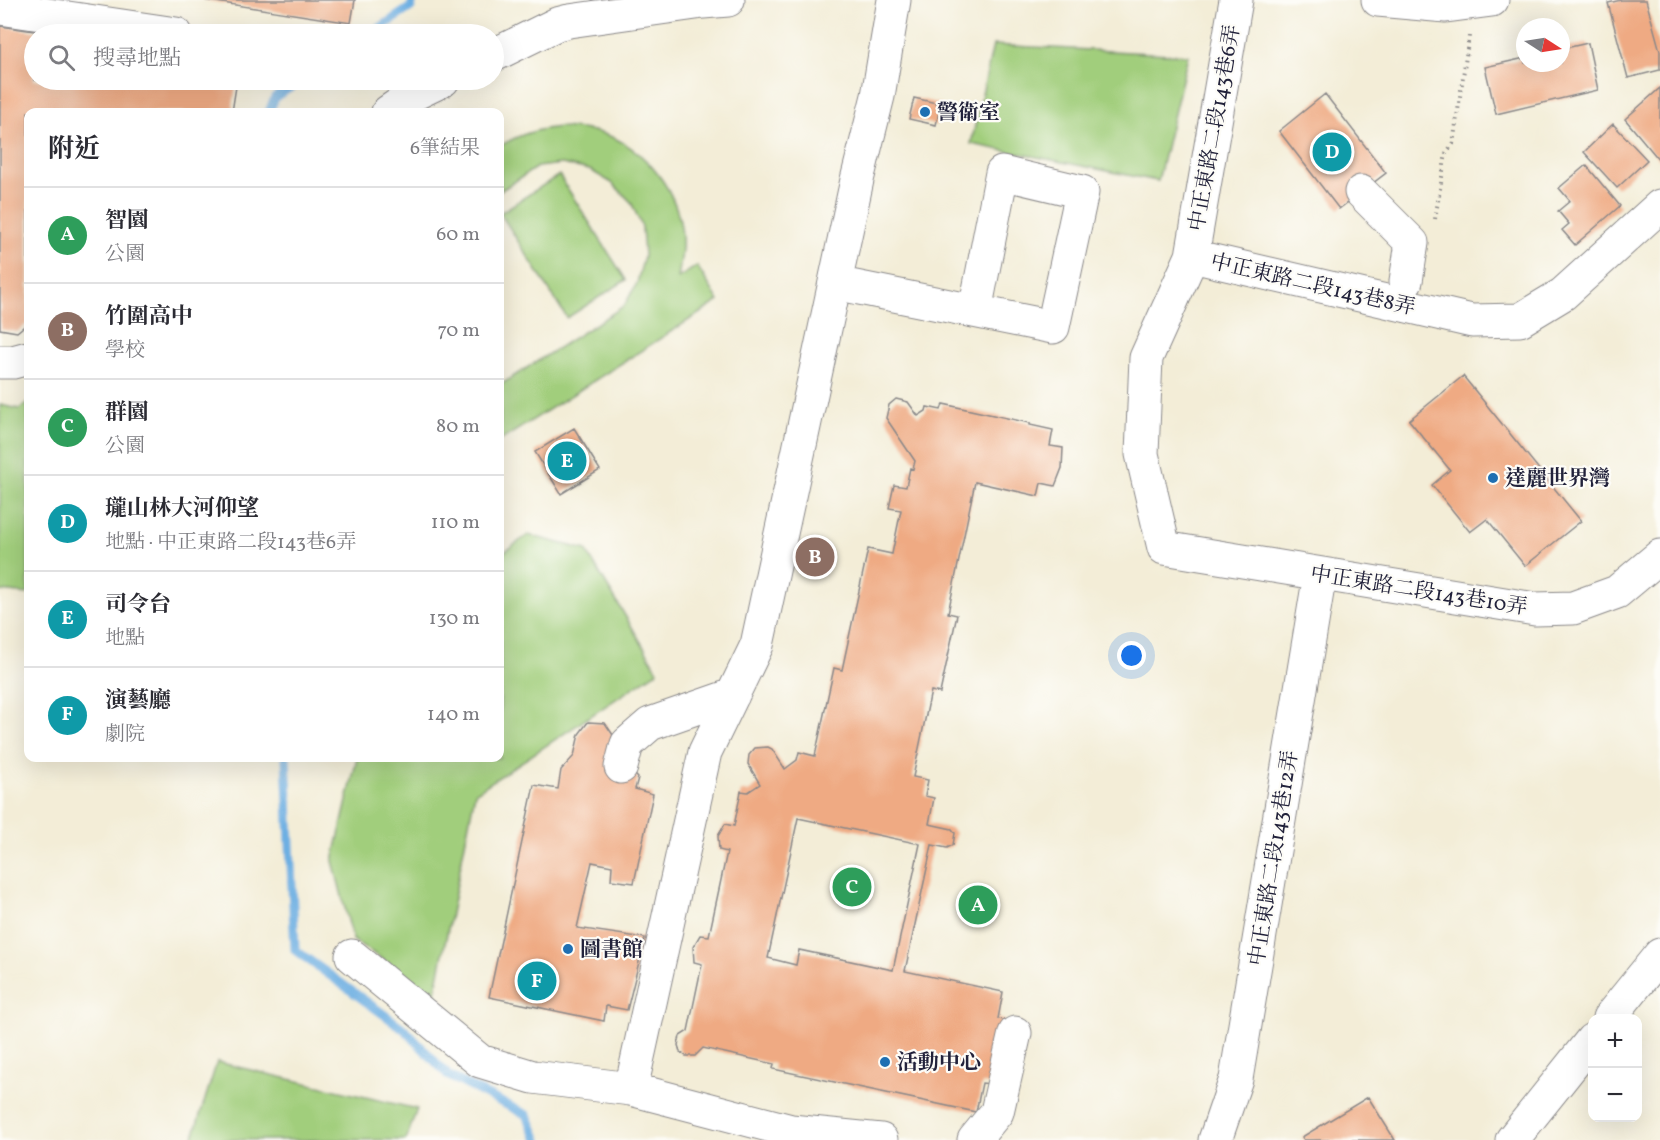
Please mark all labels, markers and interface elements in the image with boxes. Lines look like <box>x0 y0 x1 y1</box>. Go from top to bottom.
north arrow <box>1516 18 1570 72</box>
street label: 中正東路二段143巷6弄 <box>1183 23 1248 234</box>
search box <box>24 24 504 90</box>
icon: search <box>45 41 78 74</box>
text: 搜尋地點 <box>93 44 181 75</box>
place label: 警衛室 <box>937 99 1000 128</box>
marker: 警衛室 <box>918 105 932 119</box>
pin: D <box>1312 130 1352 174</box>
text: 附近 <box>48 132 100 168</box>
text: 6筆結果 <box>410 135 480 163</box>
text: 智園 <box>105 206 149 237</box>
text: A <box>60 221 75 249</box>
text: 60 m <box>436 221 480 249</box>
text: 公園 <box>105 241 145 269</box>
street label: 中正東路二段143巷8弄 <box>1207 248 1418 323</box>
text: 竹圍高中 <box>105 302 193 333</box>
text: B <box>61 317 74 345</box>
text: 70 m <box>437 317 480 345</box>
text: 學校 <box>105 337 145 365</box>
text: 群園 <box>105 398 149 429</box>
text: C <box>61 413 74 441</box>
text: 80 m <box>436 413 480 441</box>
text: 公園 <box>105 433 145 461</box>
pin: E <box>548 438 586 484</box>
place label: 達麗世界灣 <box>1505 465 1610 494</box>
marker: 達麗世界灣 <box>1486 471 1500 485</box>
text: 瓏山林大河仰望 <box>105 494 259 525</box>
text: D <box>60 509 75 537</box>
text: 110 m <box>431 509 480 537</box>
text: 地點 · 中正東路二段143巷6弄 <box>105 529 356 557</box>
pin: B <box>796 534 834 580</box>
street label: 中正東路二段143巷10弄 <box>1308 560 1529 623</box>
text: 司令台 <box>105 590 171 621</box>
text: E <box>61 605 74 633</box>
text: 130 m <box>429 605 480 633</box>
text: 地點 <box>105 625 145 653</box>
your location <box>1117 641 1146 670</box>
text: 演藝廳 <box>105 686 171 717</box>
text: F <box>62 701 73 729</box>
text: 140 m <box>427 701 480 729</box>
text: 劇院 <box>105 721 145 749</box>
street label: 中正東路二段143巷12弄 <box>1243 748 1306 968</box>
pin: C <box>832 864 872 910</box>
pin: A <box>958 882 998 928</box>
place label: 圖書館 <box>580 936 643 965</box>
marker: 圖書館 <box>561 942 575 956</box>
pin: F <box>518 958 556 1004</box>
map controls <box>1588 1014 1642 1122</box>
button: + <box>1588 1014 1642 1068</box>
place label: 活動中心 <box>897 1049 981 1078</box>
marker: 活動中心 <box>878 1055 892 1069</box>
button: − <box>1588 1068 1642 1122</box>

